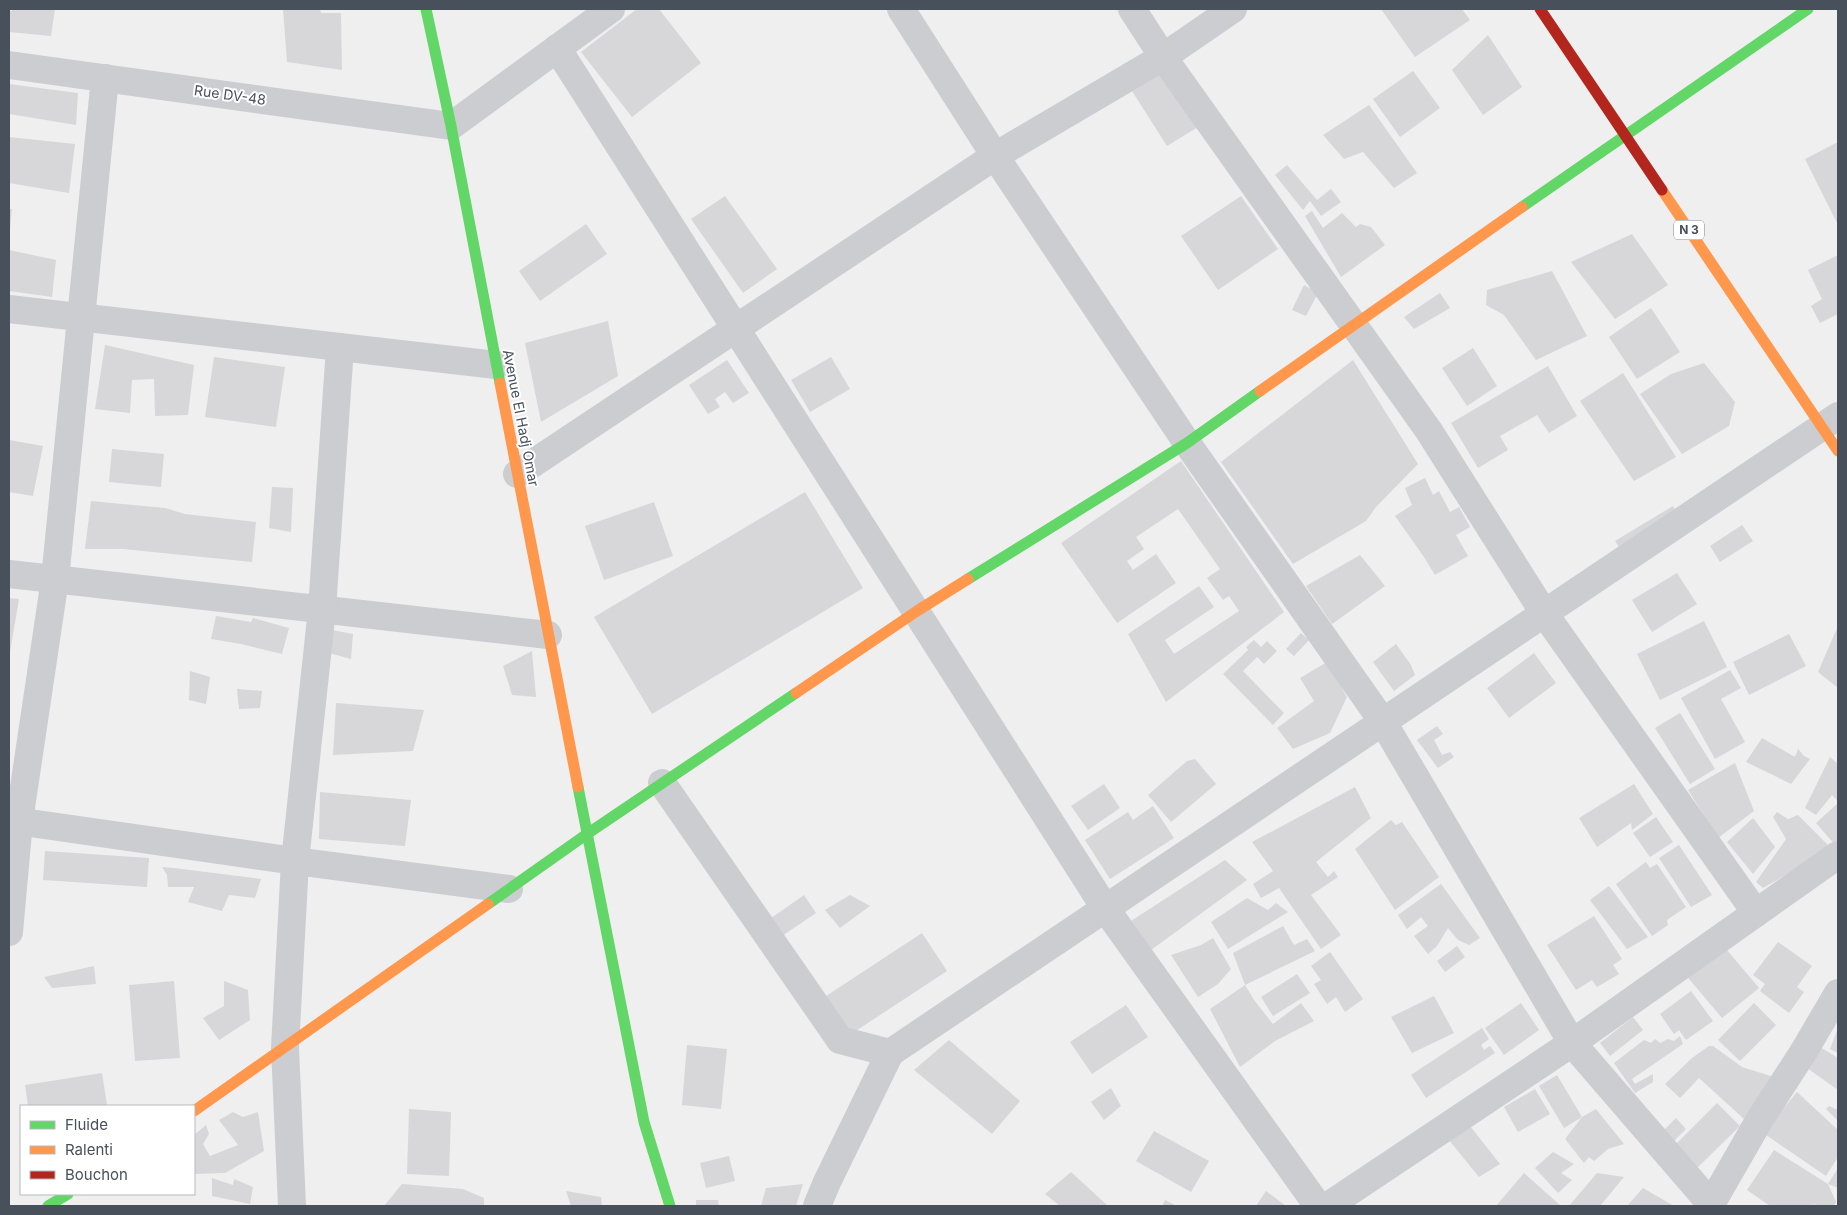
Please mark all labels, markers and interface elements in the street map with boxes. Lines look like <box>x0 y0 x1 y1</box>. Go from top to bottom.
street label: Rue DV-48 <box>193 81 267 108</box>
road number: N 3 <box>1674 220 1704 240</box>
street label: Avenue El Hadj Omar <box>500 348 543 488</box>
legend <box>20 1105 195 1195</box>
text: Fluide <box>65 1115 108 1134</box>
text: Ralenti <box>65 1140 113 1159</box>
text: Bouchon <box>65 1165 128 1184</box>

